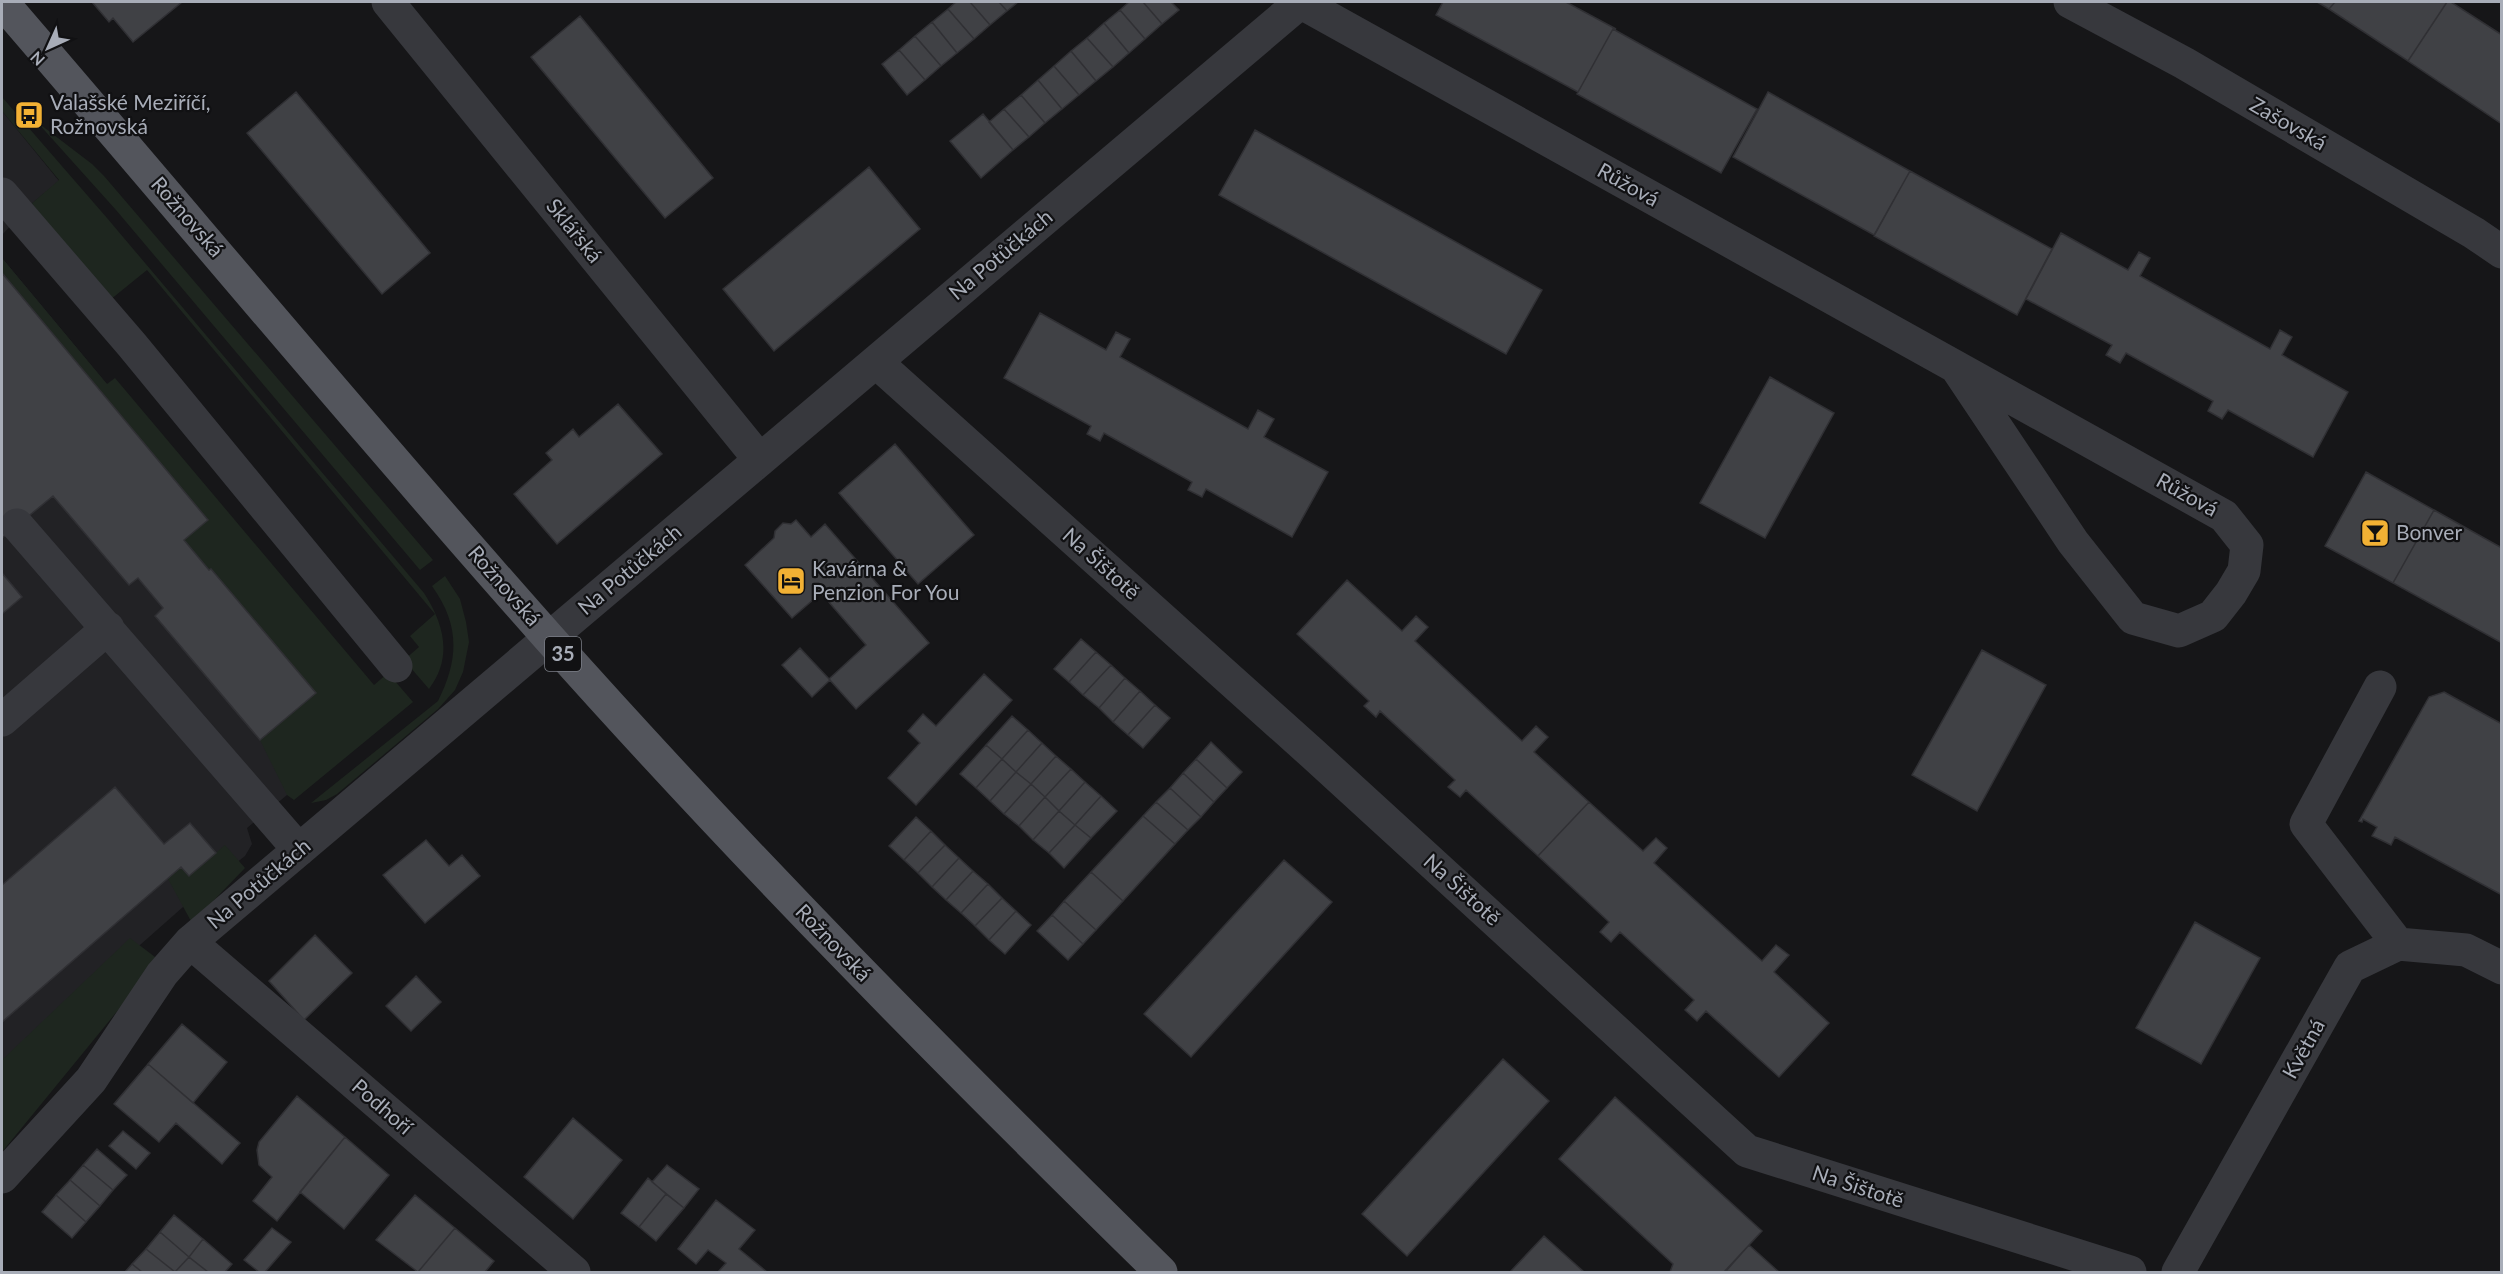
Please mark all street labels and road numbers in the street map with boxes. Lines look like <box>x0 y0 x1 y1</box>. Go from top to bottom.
street label: Zašovská <box>2246 91 2332 155</box>
street label: Růžová <box>1594 157 1664 211</box>
street label: Rožnovská <box>147 171 230 261</box>
street label: Sklářská <box>542 193 608 267</box>
street label: Na Potůčkách <box>943 203 1057 304</box>
street label: Růžová <box>2153 467 2223 521</box>
street label: Na Potůčkách <box>572 518 686 619</box>
street label: Na Šištotě <box>1058 522 1146 604</box>
street label: Rožnovská <box>464 540 547 630</box>
road number: 35 <box>545 637 581 671</box>
street label: Na Potůčkách <box>201 832 315 933</box>
street label: Na Šištotě <box>1419 848 1507 930</box>
street label: Rožnovská <box>791 898 877 986</box>
street label: Květná <box>2276 1014 2329 1082</box>
street label: Podhoří <box>348 1073 419 1140</box>
street label: Na Šištotě <box>1810 1159 1907 1212</box>

